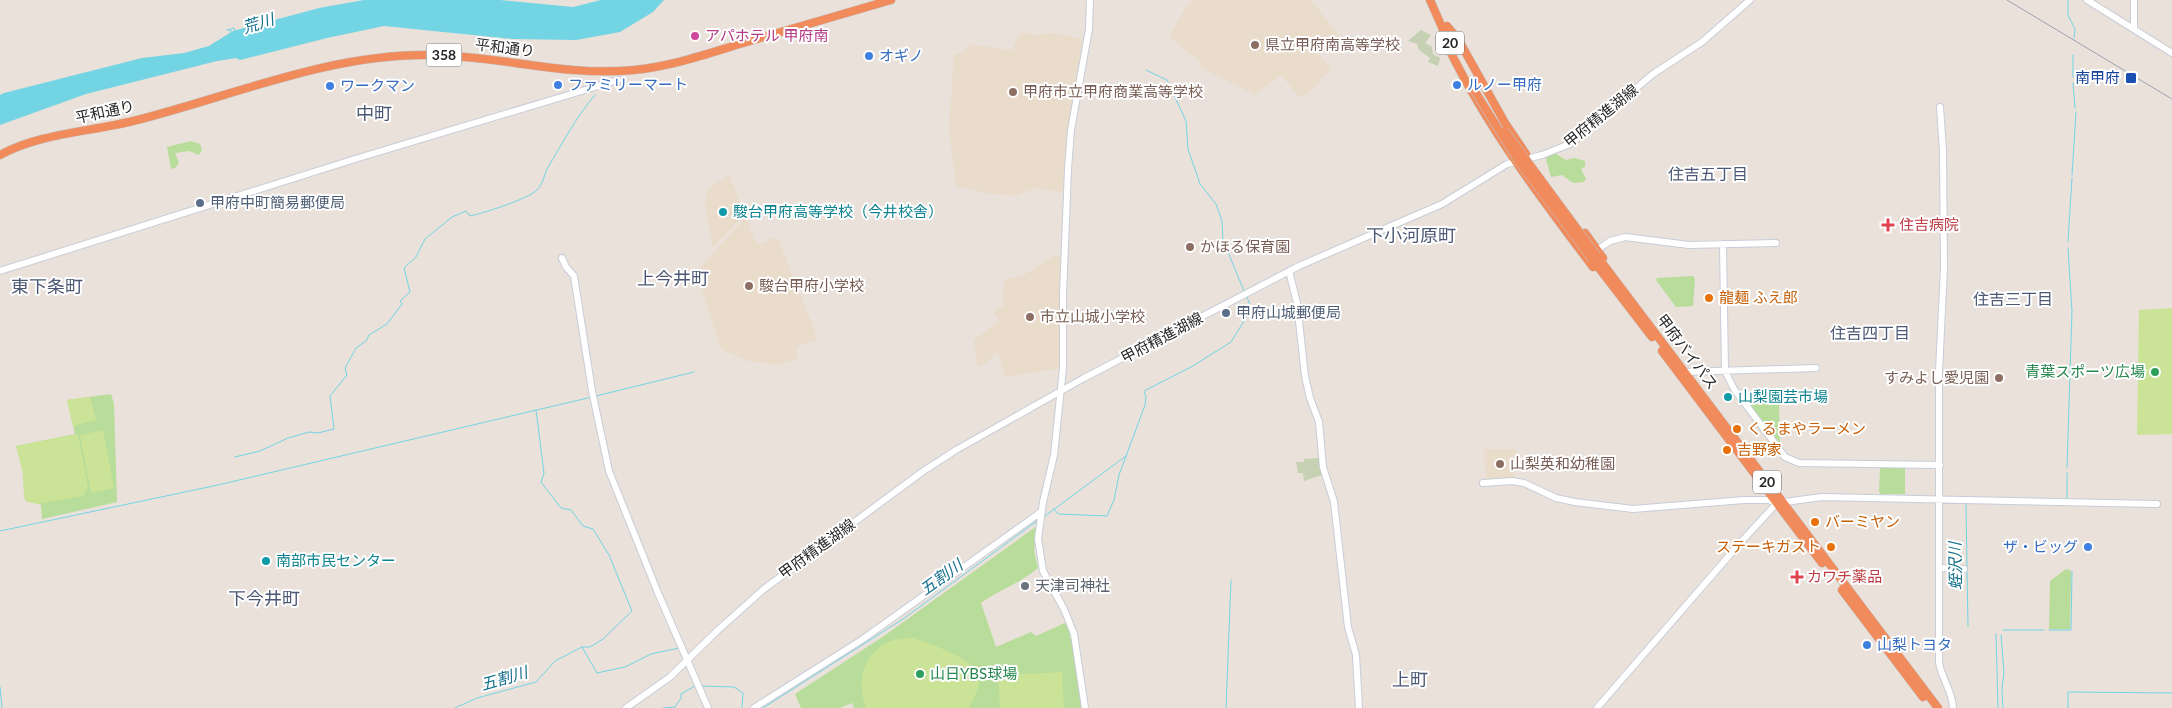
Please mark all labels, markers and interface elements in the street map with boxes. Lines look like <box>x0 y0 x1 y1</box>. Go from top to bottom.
water label: 荒川 <box>240 8 278 36</box>
place label: アパホテル 甲府南 <box>705 26 829 44</box>
marker: アパホテル 甲府南 <box>689 30 701 42</box>
road number: 20 <box>1436 32 1464 54</box>
street label: 平和通り <box>474 34 536 60</box>
place label: 県立甲府南高等学校 <box>1265 35 1400 53</box>
marker: 県立甲府南高等学校 <box>1249 39 1261 51</box>
road number: 358 <box>426 44 462 66</box>
place label: オギノ <box>879 46 923 64</box>
marker: オギノ <box>863 50 875 62</box>
place label: 南甲府 <box>2075 68 2120 86</box>
marker: 南甲府 <box>2124 71 2138 85</box>
place label: ファミリーマート <box>568 75 688 93</box>
place label: ルノー甲府 <box>1467 75 1542 93</box>
place label: ワークマン <box>340 76 415 94</box>
marker: ファミリーマート <box>552 79 564 91</box>
marker: ルノー甲府 <box>1451 79 1463 91</box>
marker: ワークマン <box>324 80 336 92</box>
street label: 甲府精進湖線 <box>1560 80 1641 151</box>
place label: 甲府市立甲府商業高等学校 <box>1023 82 1203 100</box>
marker: 甲府市立甲府商業高等学校 <box>1007 86 1019 98</box>
street label: 平和通り <box>74 96 136 126</box>
district label: 中町 <box>356 102 392 124</box>
district label: 住吉五丁目 <box>1668 164 1748 183</box>
place label: 甲府中町簡易郵便局 <box>210 193 345 211</box>
marker: 甲府中町簡易郵便局 <box>194 197 206 209</box>
place label: 駿台甲府高等学校（今井校舎） <box>733 202 943 220</box>
marker: 駿台甲府高等学校（今井校舎） <box>717 206 729 218</box>
place label: 住吉病院 <box>1899 215 1959 233</box>
marker: 住吉病院 <box>1881 218 1895 232</box>
district label: 下小河原町 <box>1366 224 1456 246</box>
place label: かほる保育園 <box>1200 237 1290 255</box>
marker: かほる保育園 <box>1184 241 1196 253</box>
district label: 上今井町 <box>637 267 709 289</box>
district label: 東下条町 <box>11 275 83 297</box>
place label: 駿台甲府小学校 <box>759 276 864 294</box>
marker: 駿台甲府小学校 <box>743 280 755 292</box>
place label: 龍麺 ふえ郎 <box>1719 288 1798 306</box>
district label: 住吉三丁目 <box>1973 289 2053 308</box>
marker: 龍麺 ふえ郎 <box>1703 292 1715 304</box>
place label: 甲府山城郵便局 <box>1236 303 1341 321</box>
place label: 市立山城小学校 <box>1040 307 1145 325</box>
marker: 甲府山城郵便局 <box>1220 307 1232 319</box>
street label: 甲府精進湖線 <box>1118 308 1205 366</box>
street label: 甲府バイパス <box>1654 310 1722 393</box>
marker: 市立山城小学校 <box>1024 311 1036 323</box>
district label: 住吉四丁目 <box>1830 323 1910 342</box>
place label: 青葉スポーツ広場 <box>2025 362 2145 380</box>
marker: 青葉スポーツ広場 <box>2149 366 2161 378</box>
place label: すみよし愛児園 <box>1884 368 1989 386</box>
marker: すみよし愛児園 <box>1993 372 2005 384</box>
place label: 山梨園芸市場 <box>1738 387 1828 405</box>
marker: 山梨園芸市場 <box>1722 391 1734 403</box>
place label: くるまやラーメン <box>1747 419 1866 437</box>
marker: くるまやラーメン <box>1731 423 1743 435</box>
place label: 吉野家 <box>1737 440 1782 458</box>
marker: 吉野家 <box>1721 444 1733 456</box>
place label: 山梨英和幼稚園 <box>1510 454 1615 472</box>
marker: 山梨英和幼稚園 <box>1494 458 1506 470</box>
road number: 20 <box>1753 471 1781 494</box>
place label: バーミヤン <box>1825 512 1900 530</box>
street label: 甲府精進湖線 <box>775 514 858 582</box>
marker: バーミヤン <box>1809 516 1821 528</box>
place label: ステーキガスト <box>1716 537 1821 555</box>
place label: ザ・ビッグ <box>2003 537 2078 555</box>
water label: 蛭沢川 <box>1945 540 1964 590</box>
marker: ステーキガスト <box>1825 541 1837 553</box>
marker: ザ・ビッグ <box>2082 541 2094 553</box>
place label: 南部市民センター <box>276 551 396 569</box>
water label: 五割川 <box>916 554 967 598</box>
marker: 南部市民センター <box>260 555 272 567</box>
place label: カワチ薬品 <box>1807 567 1882 585</box>
marker: カワチ薬品 <box>1791 571 1803 583</box>
place label: 天津司神社 <box>1035 576 1110 594</box>
marker: 天津司神社 <box>1019 580 1031 592</box>
district label: 下今井町 <box>228 587 300 609</box>
place label: 山梨トヨタ <box>1877 635 1952 653</box>
marker: 山梨トヨタ <box>1861 639 1873 651</box>
water label: 五割川 <box>478 661 531 693</box>
place label: 山日YBS球場 <box>930 664 1017 682</box>
marker: 山日YBS球場 <box>914 668 926 680</box>
district label: 上町 <box>1392 668 1428 690</box>

